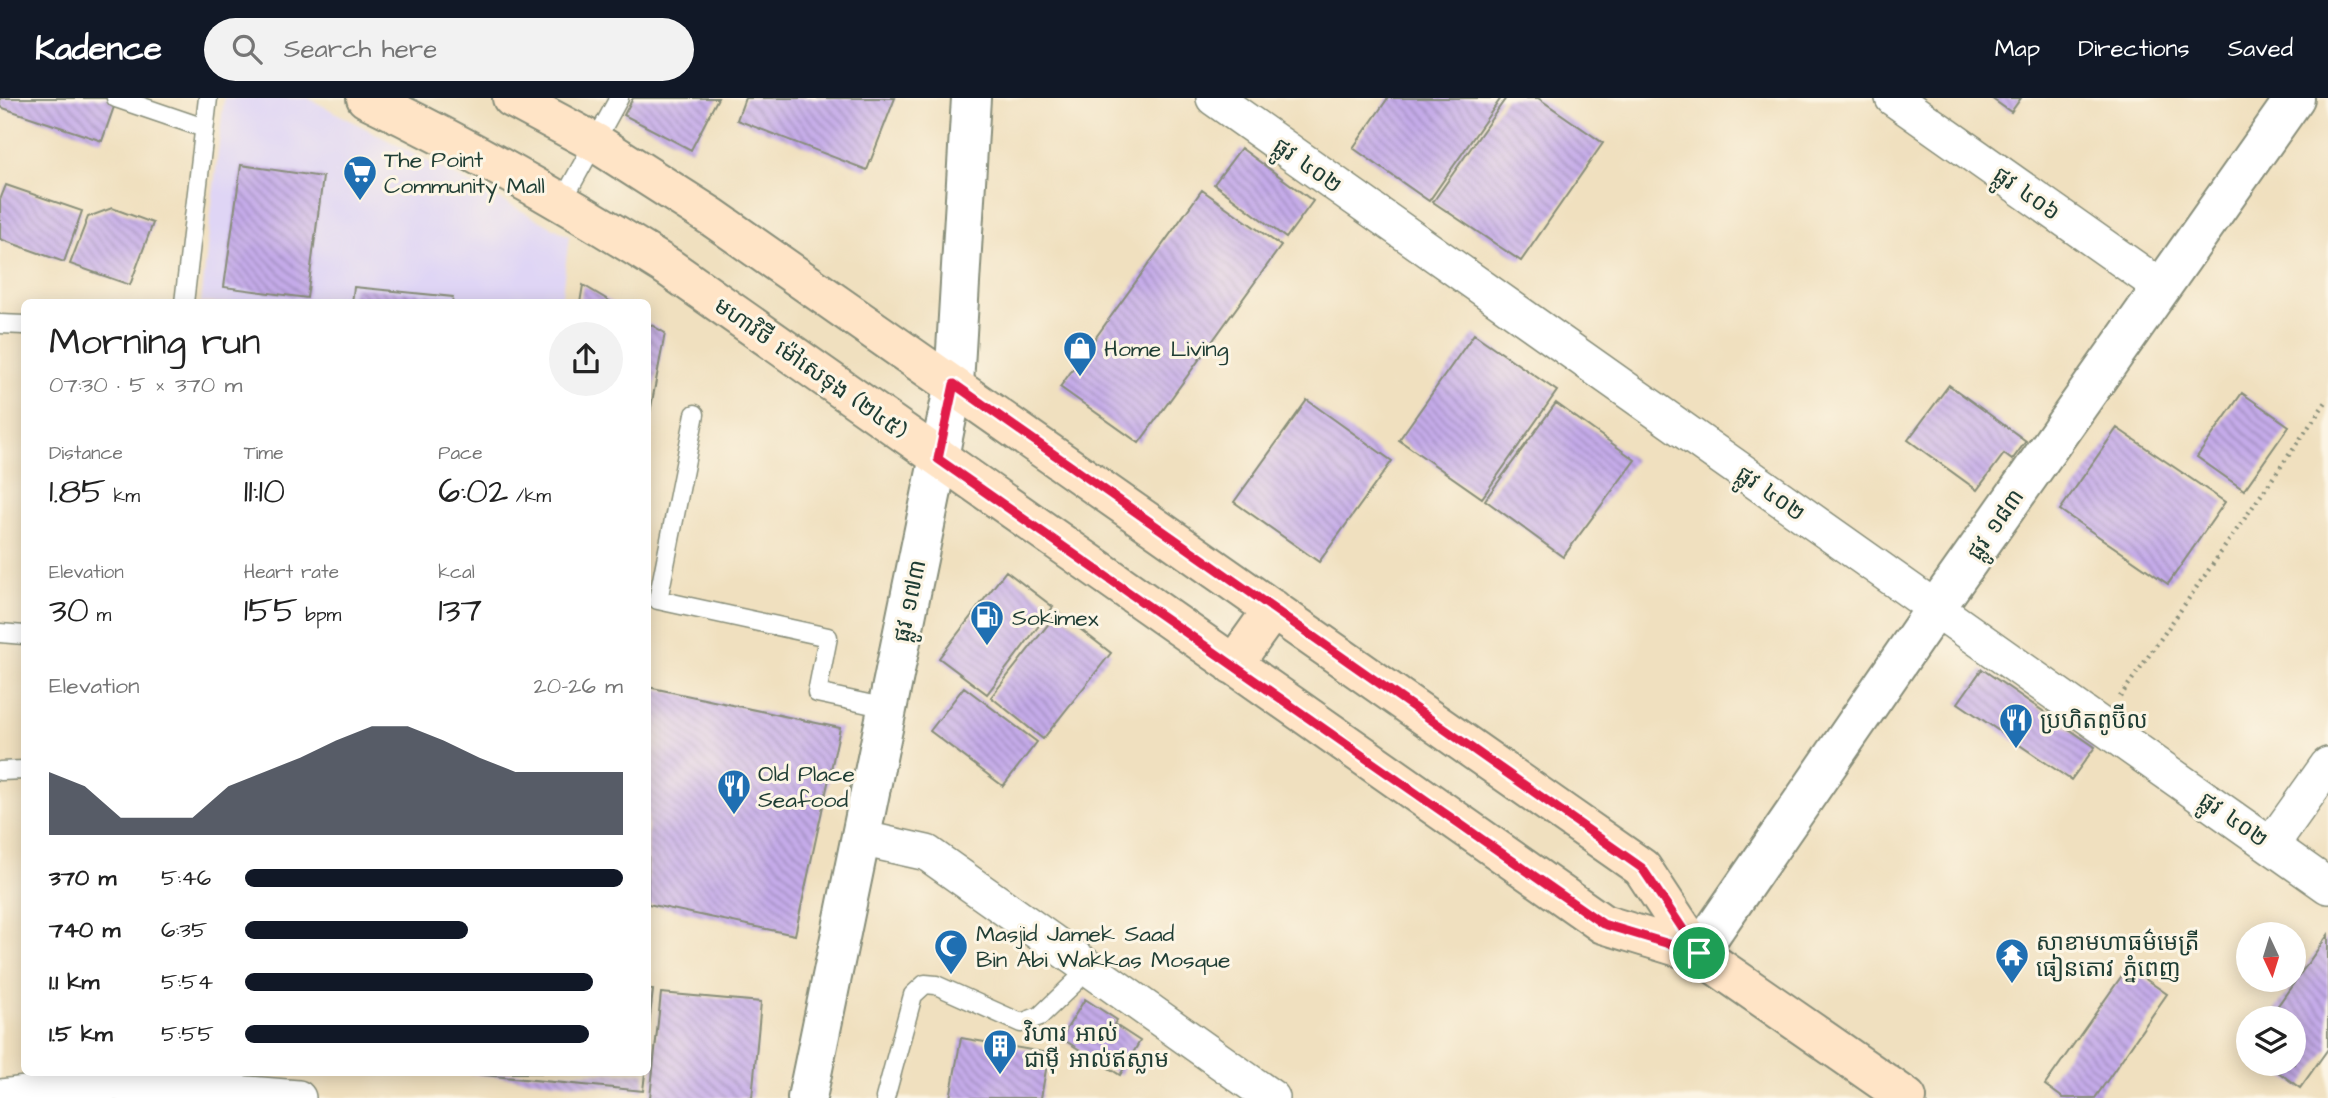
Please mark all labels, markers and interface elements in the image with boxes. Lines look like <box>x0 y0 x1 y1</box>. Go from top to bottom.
search box <box>204 18 694 81</box>
text: Kadence <box>35 26 162 72</box>
icon: search <box>228 30 266 68</box>
text: Search here <box>284 31 437 67</box>
text: Map <box>1995 32 2040 66</box>
text: Directions <box>2078 32 2190 66</box>
text: Saved <box>2228 32 2293 66</box>
street label: ផ្លូវ ៤០២ <box>1264 130 1348 205</box>
place label: The Point Community Mall <box>384 144 545 203</box>
supermarket icon: The Point Community Mall <box>341 153 379 202</box>
street label: ផ្លូវ ៤០៦ <box>1984 159 2066 232</box>
street label: មហាវិថី ម៉ៅសេទុង (២៤៥) <box>708 290 913 448</box>
text: Morning run <box>49 317 261 369</box>
button: share <box>549 322 623 396</box>
shop icon: Home Living <box>1061 329 1099 378</box>
place label: Home Living <box>1104 333 1229 366</box>
text: 07:30 · 5 × 370 m <box>49 369 242 401</box>
text: Distance <box>49 440 123 467</box>
text: Time <box>244 440 283 467</box>
text: Pace <box>438 440 482 467</box>
street label: ផ្លូវ ៤០២ <box>1727 458 1811 533</box>
text: 1.85 <box>49 467 106 516</box>
text: 11:10 <box>244 467 285 516</box>
text: 6:02 <box>438 467 508 516</box>
street label: ផ្លូវ ១៨៣ <box>1960 482 2036 569</box>
text: km <box>106 483 140 510</box>
text: /km <box>508 483 551 510</box>
street label: ផ្លូវ ១៧៣ <box>886 557 939 646</box>
text: Elevation <box>49 559 124 586</box>
text: Heart rate <box>244 559 339 586</box>
text: kcal <box>438 559 475 586</box>
text: 30 <box>49 586 89 635</box>
text: 155 <box>244 586 298 635</box>
text: 137 <box>438 586 482 635</box>
fuel station icon: Sokimex <box>968 598 1006 647</box>
text: m <box>89 602 111 629</box>
text: bpm <box>298 602 341 629</box>
place label: Sokimex <box>1012 602 1099 634</box>
text: Elevation <box>49 670 140 702</box>
text: 20–26 m <box>533 670 623 702</box>
restaurant icon: ប្រហិតពូប៊ីល <box>1997 701 2035 750</box>
place label: ប្រហិតពូប៊ីល <box>2040 703 2148 737</box>
place label: Old Place Seafood <box>758 758 855 816</box>
restaurant icon: Old Place Seafood <box>715 767 753 816</box>
street label: ផ្លូវ ៤០២ <box>2190 784 2274 859</box>
text: 370 m <box>49 862 116 894</box>
text: 5:46 <box>161 862 211 894</box>
text: 740 m <box>49 914 120 946</box>
text: 6:35 <box>161 914 207 946</box>
place label: Masjid Jamek Saad Bin Abi Wakkas Mosque <box>976 918 1230 976</box>
north arrow <box>2236 922 2306 992</box>
map controls <box>2236 922 2306 1076</box>
pin <box>1669 923 1729 983</box>
mosque icon: Masjid Jamek Saad Bin Abi Wakkas Mosque <box>932 927 970 976</box>
place label: សាខាមហាធម៌មេត្រី ធៀនតោវ ភ្នំពេញ <box>2036 927 2199 985</box>
icon: arrive <box>1680 934 1718 972</box>
temple icon: សាខាមហាធម៌មេត្រី ធៀនតោវ ភ្នំពេញ <box>1993 936 2031 985</box>
text: 1.1 km <box>49 966 99 998</box>
text: 5:54 <box>161 966 213 998</box>
button: layers <box>2236 1006 2306 1076</box>
text: 1.5 km <box>49 1018 113 1050</box>
text: 5:55 <box>161 1018 214 1050</box>
place label: វិហារ អាល់ ជាម៉ី អាល់ឥស្លាម <box>1024 1018 1169 1076</box>
building icon: វិហារ អាល់ ជាម៉ី អាល់ឥស្លាម <box>981 1027 1019 1076</box>

